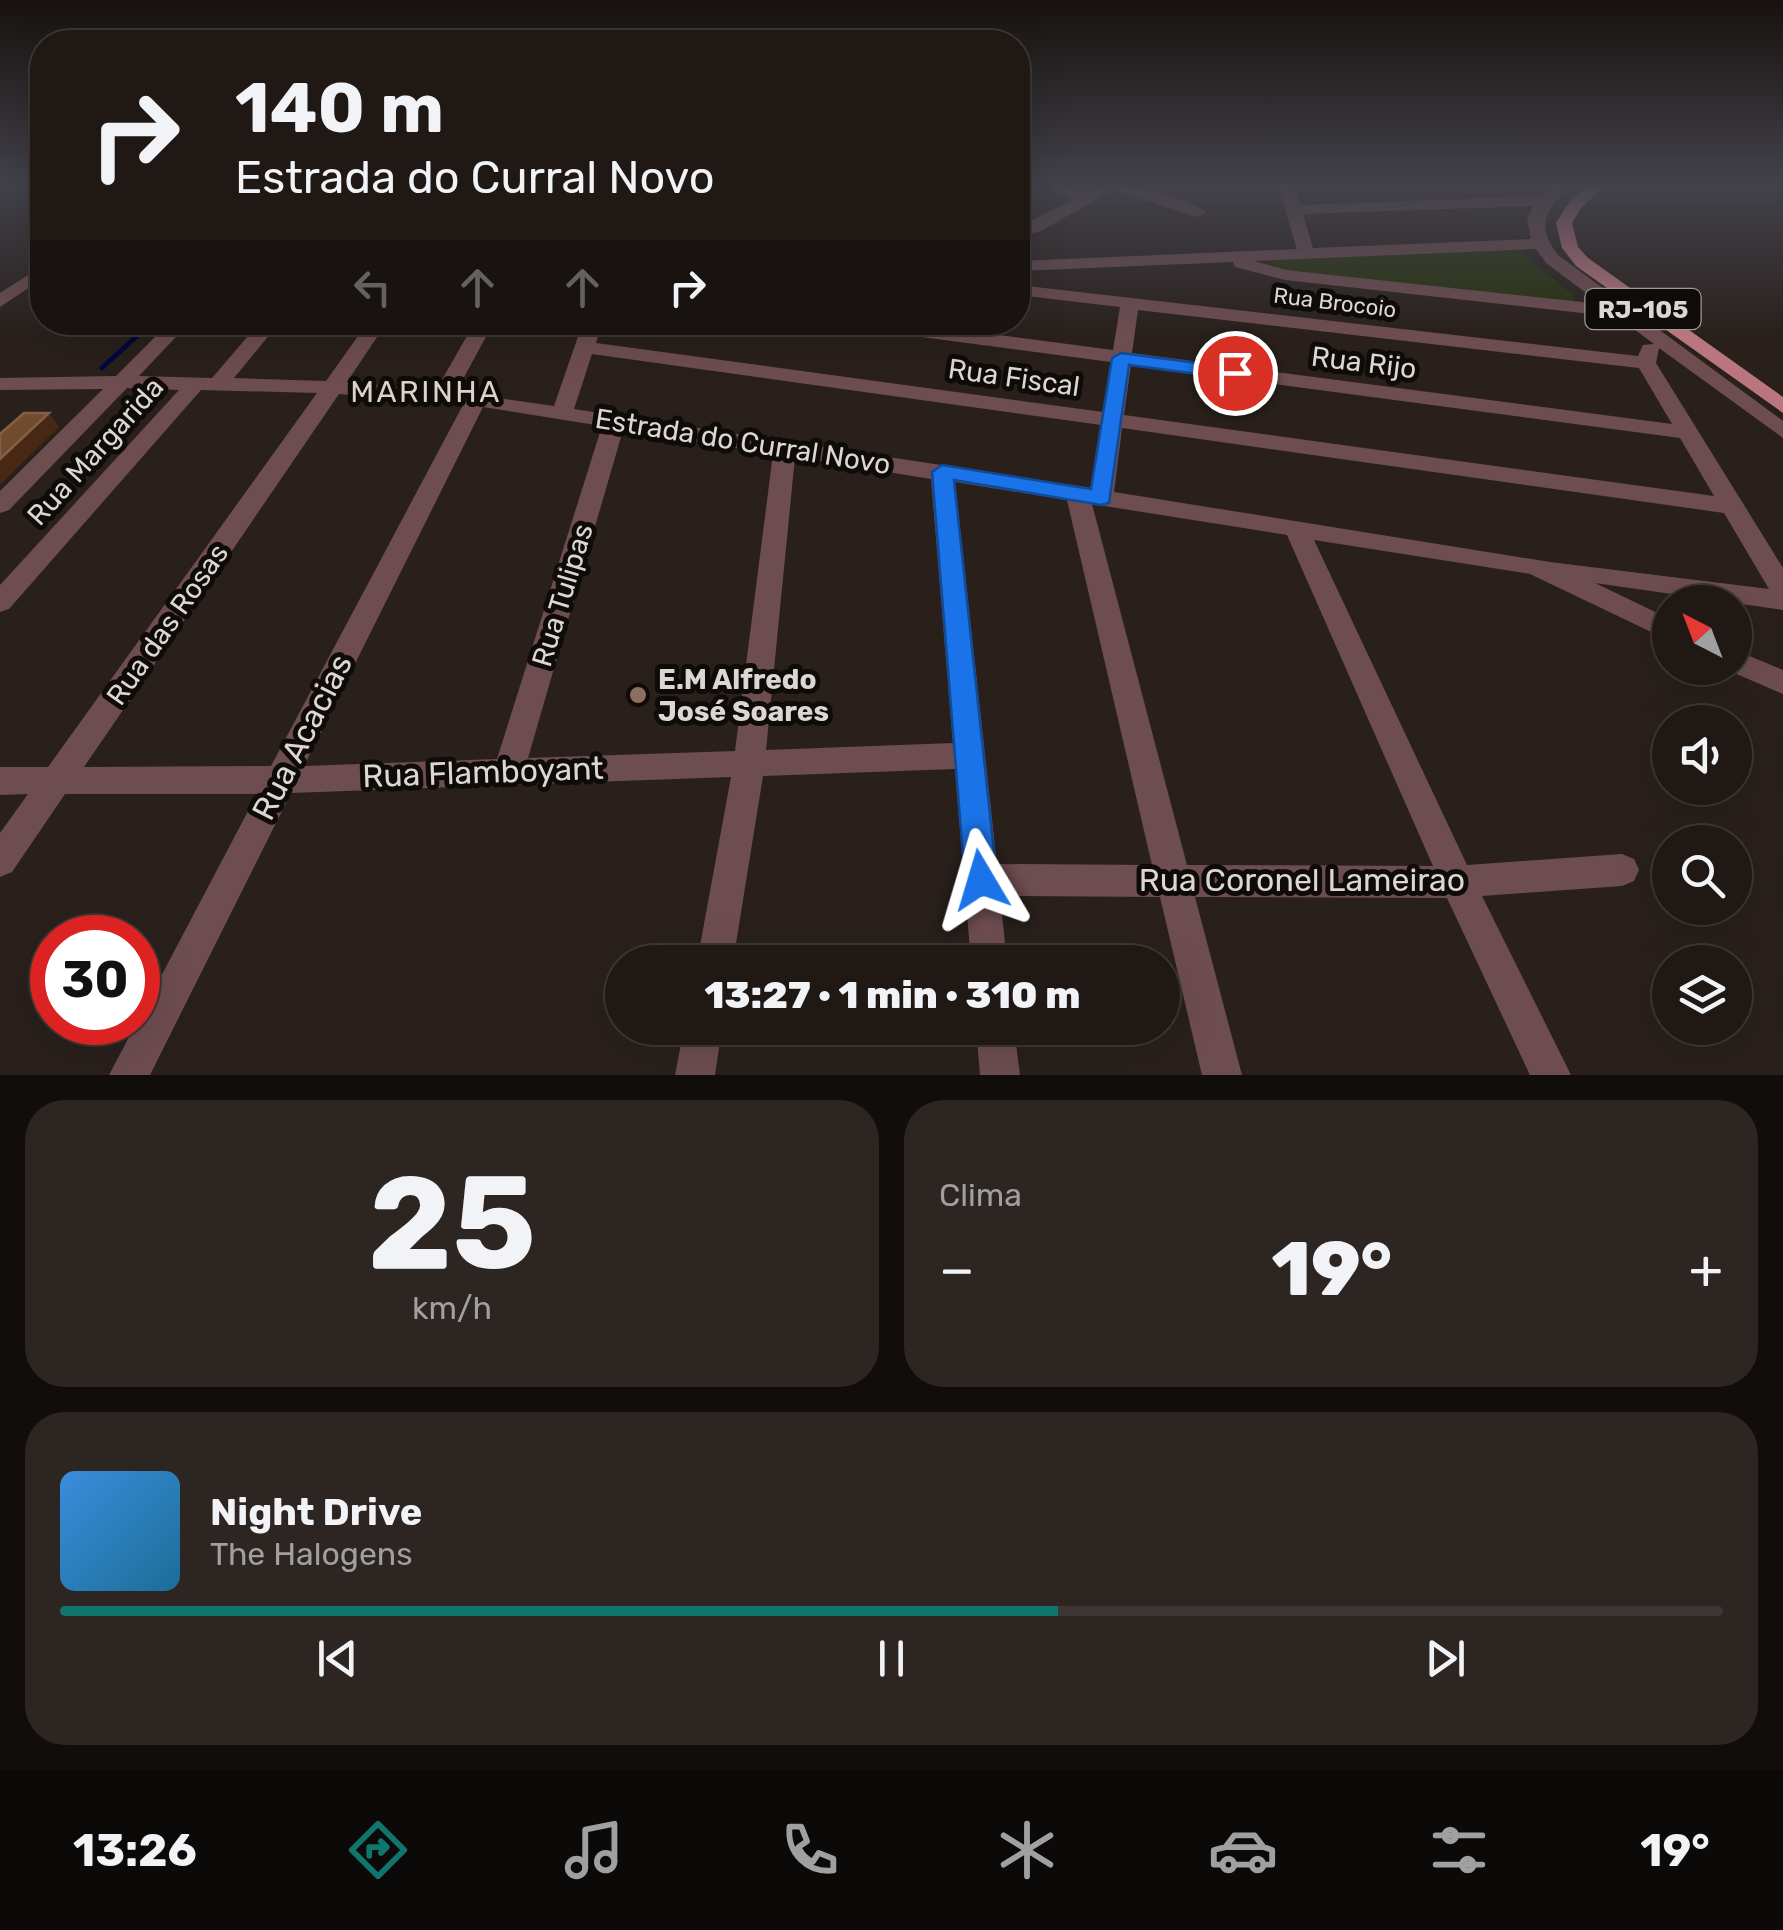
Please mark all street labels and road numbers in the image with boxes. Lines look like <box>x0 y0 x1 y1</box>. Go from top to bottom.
street label: Rua Brocoio <box>1272 282 1398 323</box>
road number: RJ-105 <box>1586 289 1700 329</box>
street label: Rua Rijo <box>1309 340 1418 385</box>
street label: Rua Fiscal <box>946 352 1082 403</box>
street label: Rua Margarida <box>20 371 170 532</box>
street label: Estrada do Curral Novo <box>593 402 893 481</box>
street label: Rua Tulipas <box>525 520 600 671</box>
street label: Rua das Rosas <box>100 537 235 711</box>
street label: Rua Acacias <box>244 648 360 826</box>
street label: Rua Flamboyant <box>362 749 604 795</box>
street label: Rua Coronel Lameirao <box>1139 861 1465 899</box>

